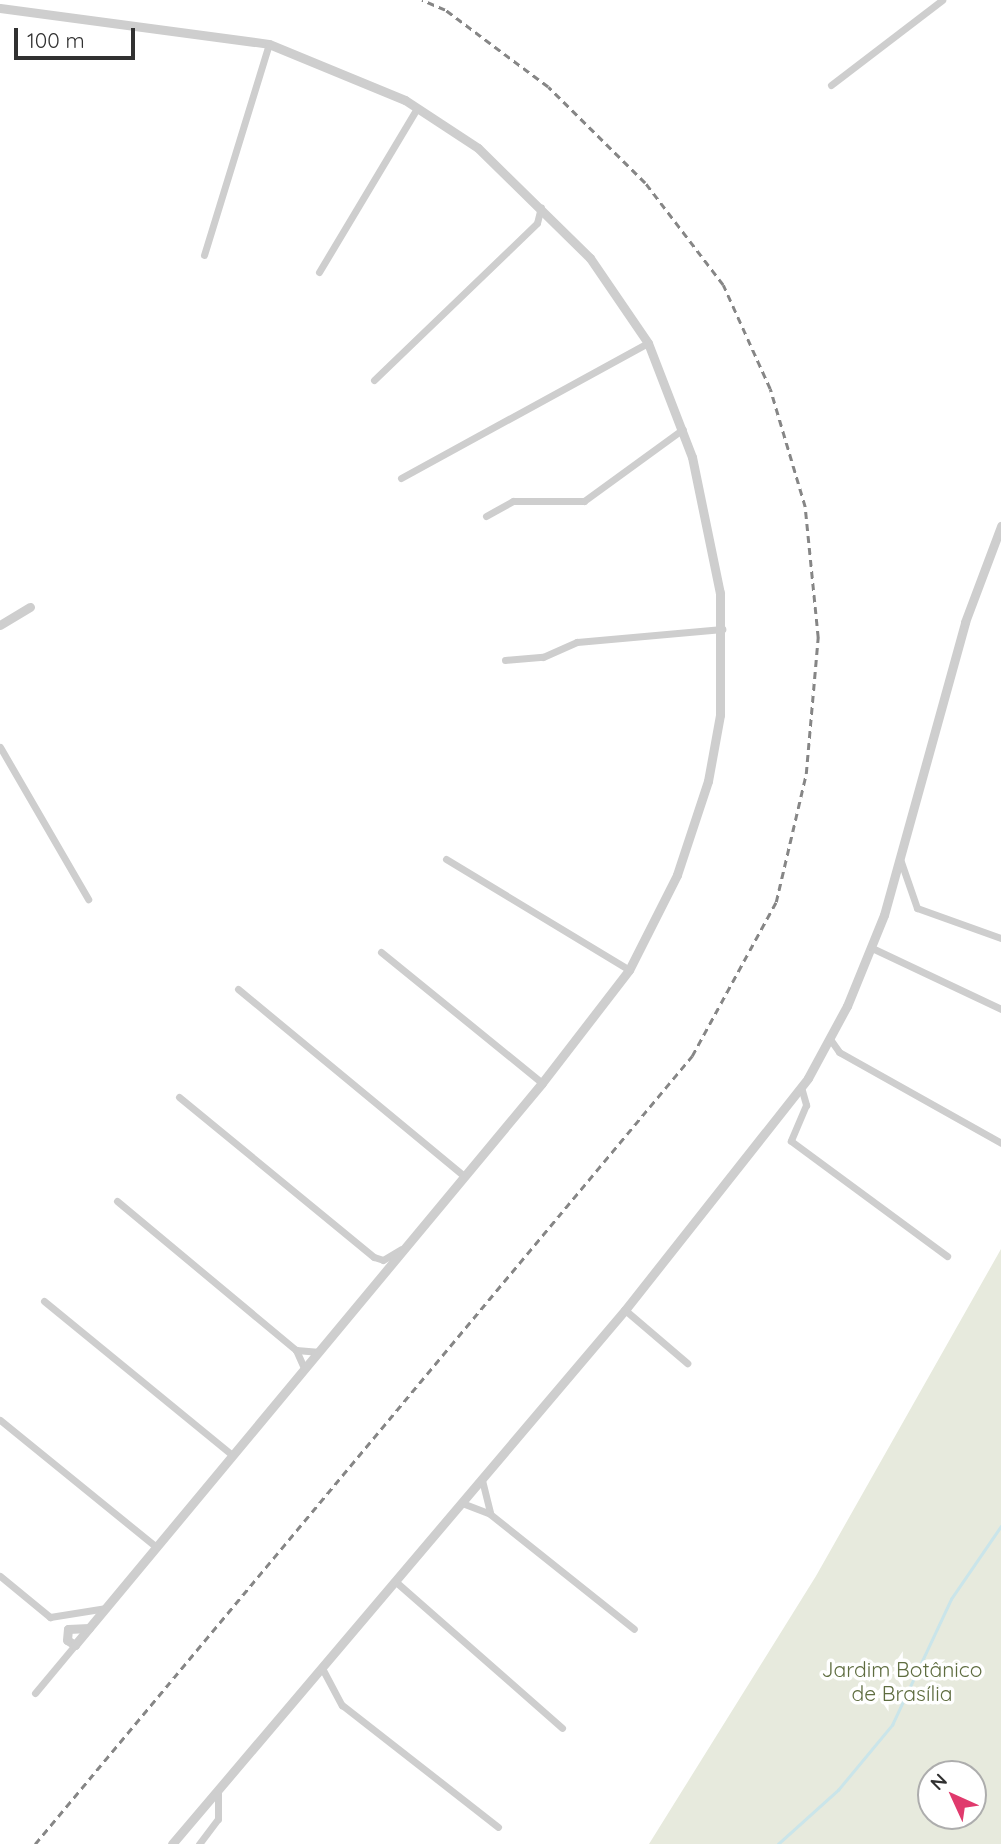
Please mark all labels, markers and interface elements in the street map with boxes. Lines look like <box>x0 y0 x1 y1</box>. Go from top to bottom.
scale bar <box>18 14 138 58</box>
text: 100 m <box>27 27 85 53</box>
park label: Jardim Botânico de Brasília <box>822 1656 982 1706</box>
north arrow <box>917 1760 987 1830</box>
text: N <box>925 1768 952 1795</box>

